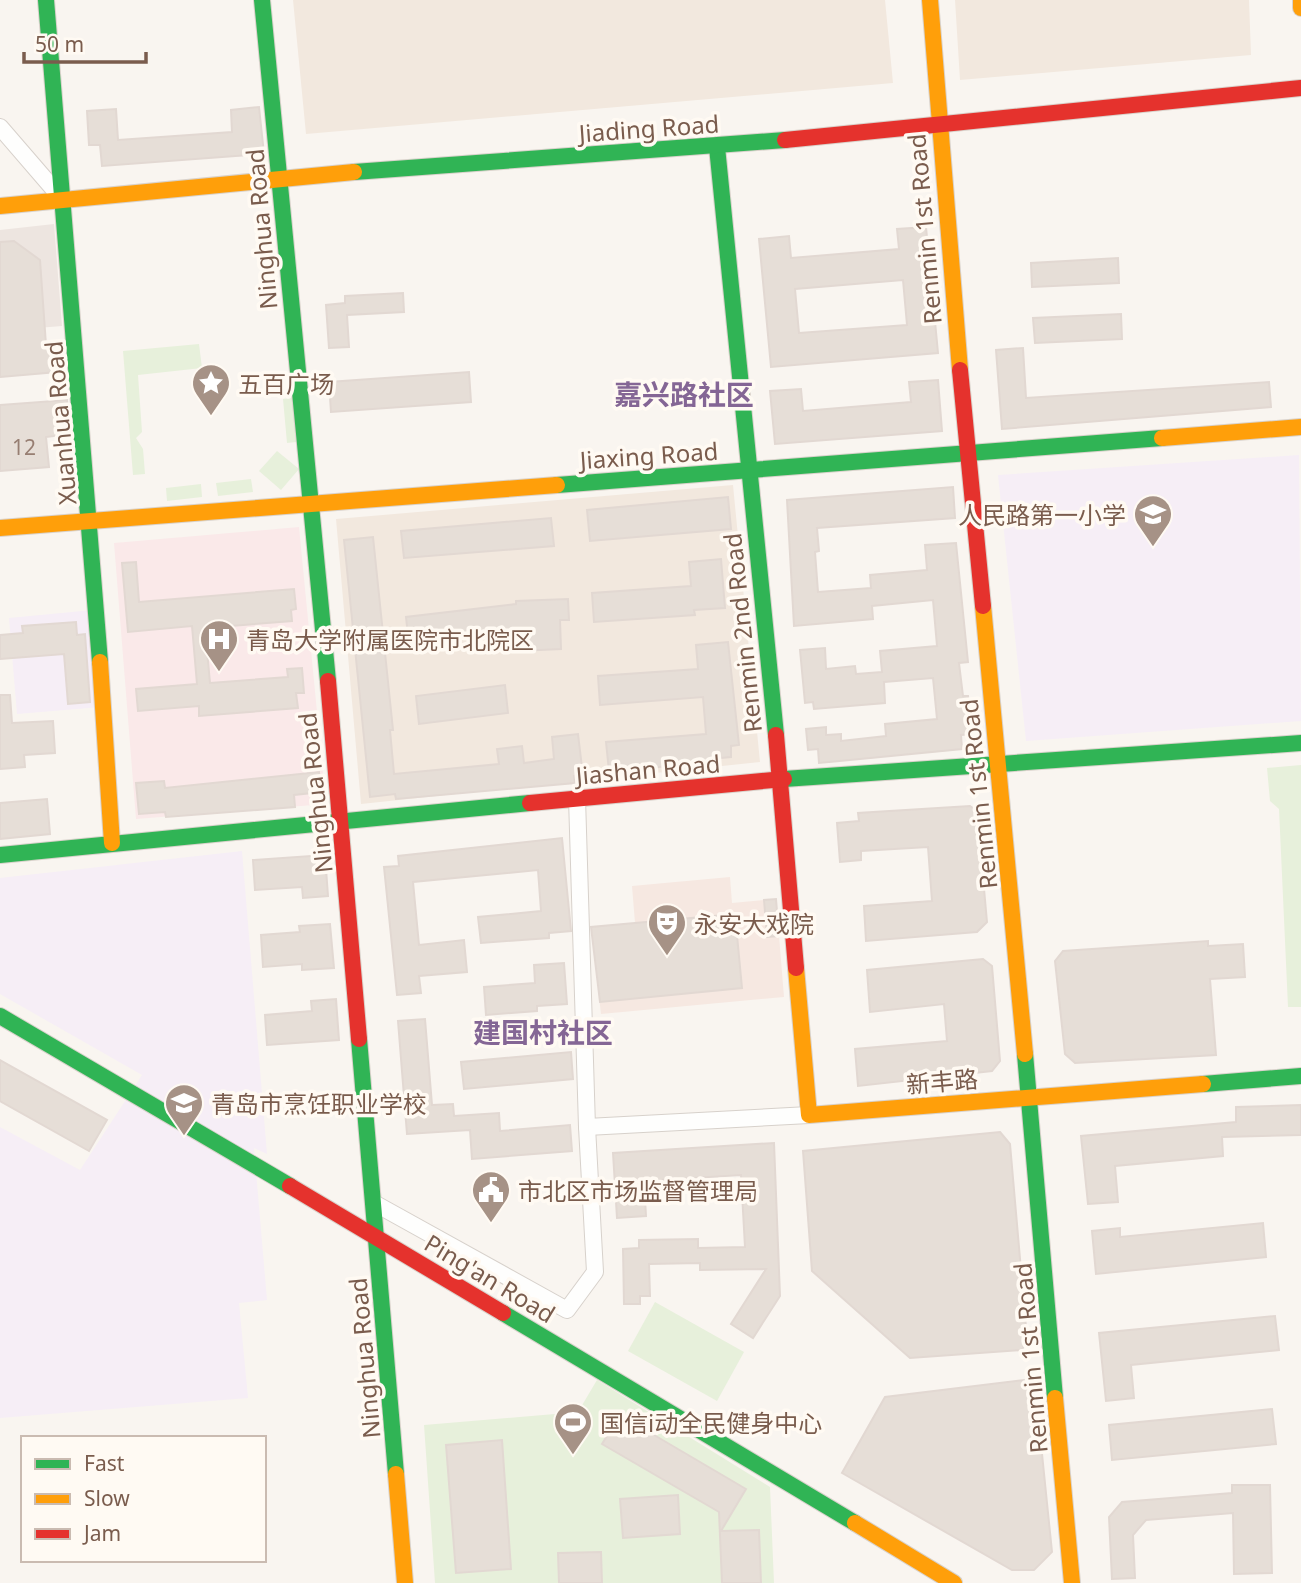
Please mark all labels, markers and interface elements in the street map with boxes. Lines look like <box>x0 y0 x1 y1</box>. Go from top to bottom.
scale bar <box>24 21 147 65</box>
text: 50 m <box>35 30 84 58</box>
street label: Jiading Road <box>576 107 720 150</box>
street label: Renmin 1st Road <box>899 133 949 325</box>
street label: Ninghua Road <box>238 147 284 311</box>
street label: Xuanhua Road <box>36 340 84 506</box>
place icon: 五百广场 <box>190 362 232 417</box>
place label: 五百广场 <box>238 367 334 400</box>
district label: 嘉兴路社区 <box>614 375 754 413</box>
house number: 12 <box>12 433 36 461</box>
street label: Jiaxing Road <box>577 434 719 476</box>
school or university icon: 人民路第一小学 <box>1132 493 1174 548</box>
place label: 人民路第一小学 <box>958 498 1126 531</box>
street label: Renmin 2nd Road <box>715 532 769 734</box>
hospital icon: 青岛大学附属医院市北院区 <box>198 618 240 673</box>
place label: 青岛大学附属医院市北院区 <box>246 623 534 656</box>
street label: Renmin 1st Road <box>952 697 1004 891</box>
street label: Ninghua Road <box>290 711 340 875</box>
street label: Jiashan Road <box>572 746 722 792</box>
theatre icon: 永安大戏院 <box>646 902 688 957</box>
place label: 永安大戏院 <box>694 907 814 940</box>
district label: 建国村社区 <box>473 1013 613 1051</box>
street label: 新丰路 <box>905 1061 979 1101</box>
school or university icon: 青岛市烹饪职业学校 <box>163 1082 205 1137</box>
place label: 青岛市烹饪职业学校 <box>211 1087 427 1120</box>
public building icon: 市北区市场监督管理局 <box>470 1169 512 1224</box>
place label: 市北区市场监督管理局 <box>518 1174 758 1207</box>
street label: Ping'an Road <box>419 1226 561 1330</box>
street label: Renmin 1st Road <box>1005 1262 1055 1454</box>
street label: Ninghua Road <box>341 1276 387 1440</box>
sports icon: 国信i动全民健身中心 <box>552 1401 594 1456</box>
place label: 国信i动全民健身中心 <box>600 1406 822 1439</box>
legend <box>21 1436 266 1562</box>
text: Fast <box>84 1449 125 1477</box>
text: Slow <box>84 1484 130 1512</box>
text: Jam <box>82 1519 121 1547</box>

